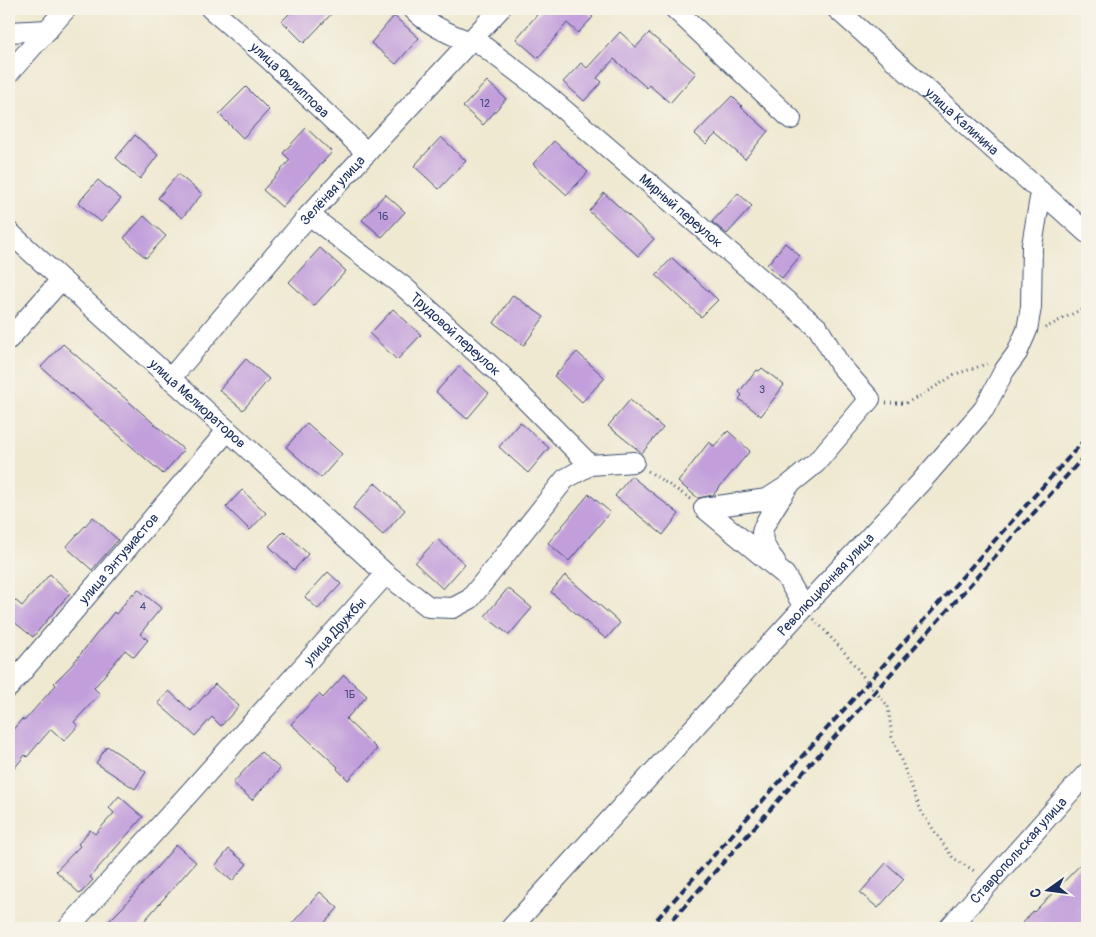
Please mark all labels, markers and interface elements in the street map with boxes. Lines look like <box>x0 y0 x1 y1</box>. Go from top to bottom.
street label: улица Филиппова <box>246 38 333 121</box>
street label: улица Калинина <box>921 83 1002 159</box>
house number: 12 <box>480 97 490 110</box>
street label: Зелёная улица <box>296 152 369 229</box>
street label: Мирный переулок <box>636 170 726 251</box>
house number: 16 <box>378 210 388 223</box>
street label: Трудовой переулок <box>407 289 504 380</box>
street label: улица Мелиораторов <box>145 355 250 452</box>
house number: 3 <box>759 383 765 396</box>
street label: улица Энтузиастов <box>75 510 162 608</box>
street label: Революционная улица <box>774 530 878 639</box>
street label: улица Дружбы <box>300 594 370 670</box>
house number: 4 <box>140 600 147 613</box>
house number: 1Б <box>345 688 355 701</box>
street label: Ставропольская улица <box>966 794 1070 908</box>
north arrow <box>1024 864 1074 914</box>

